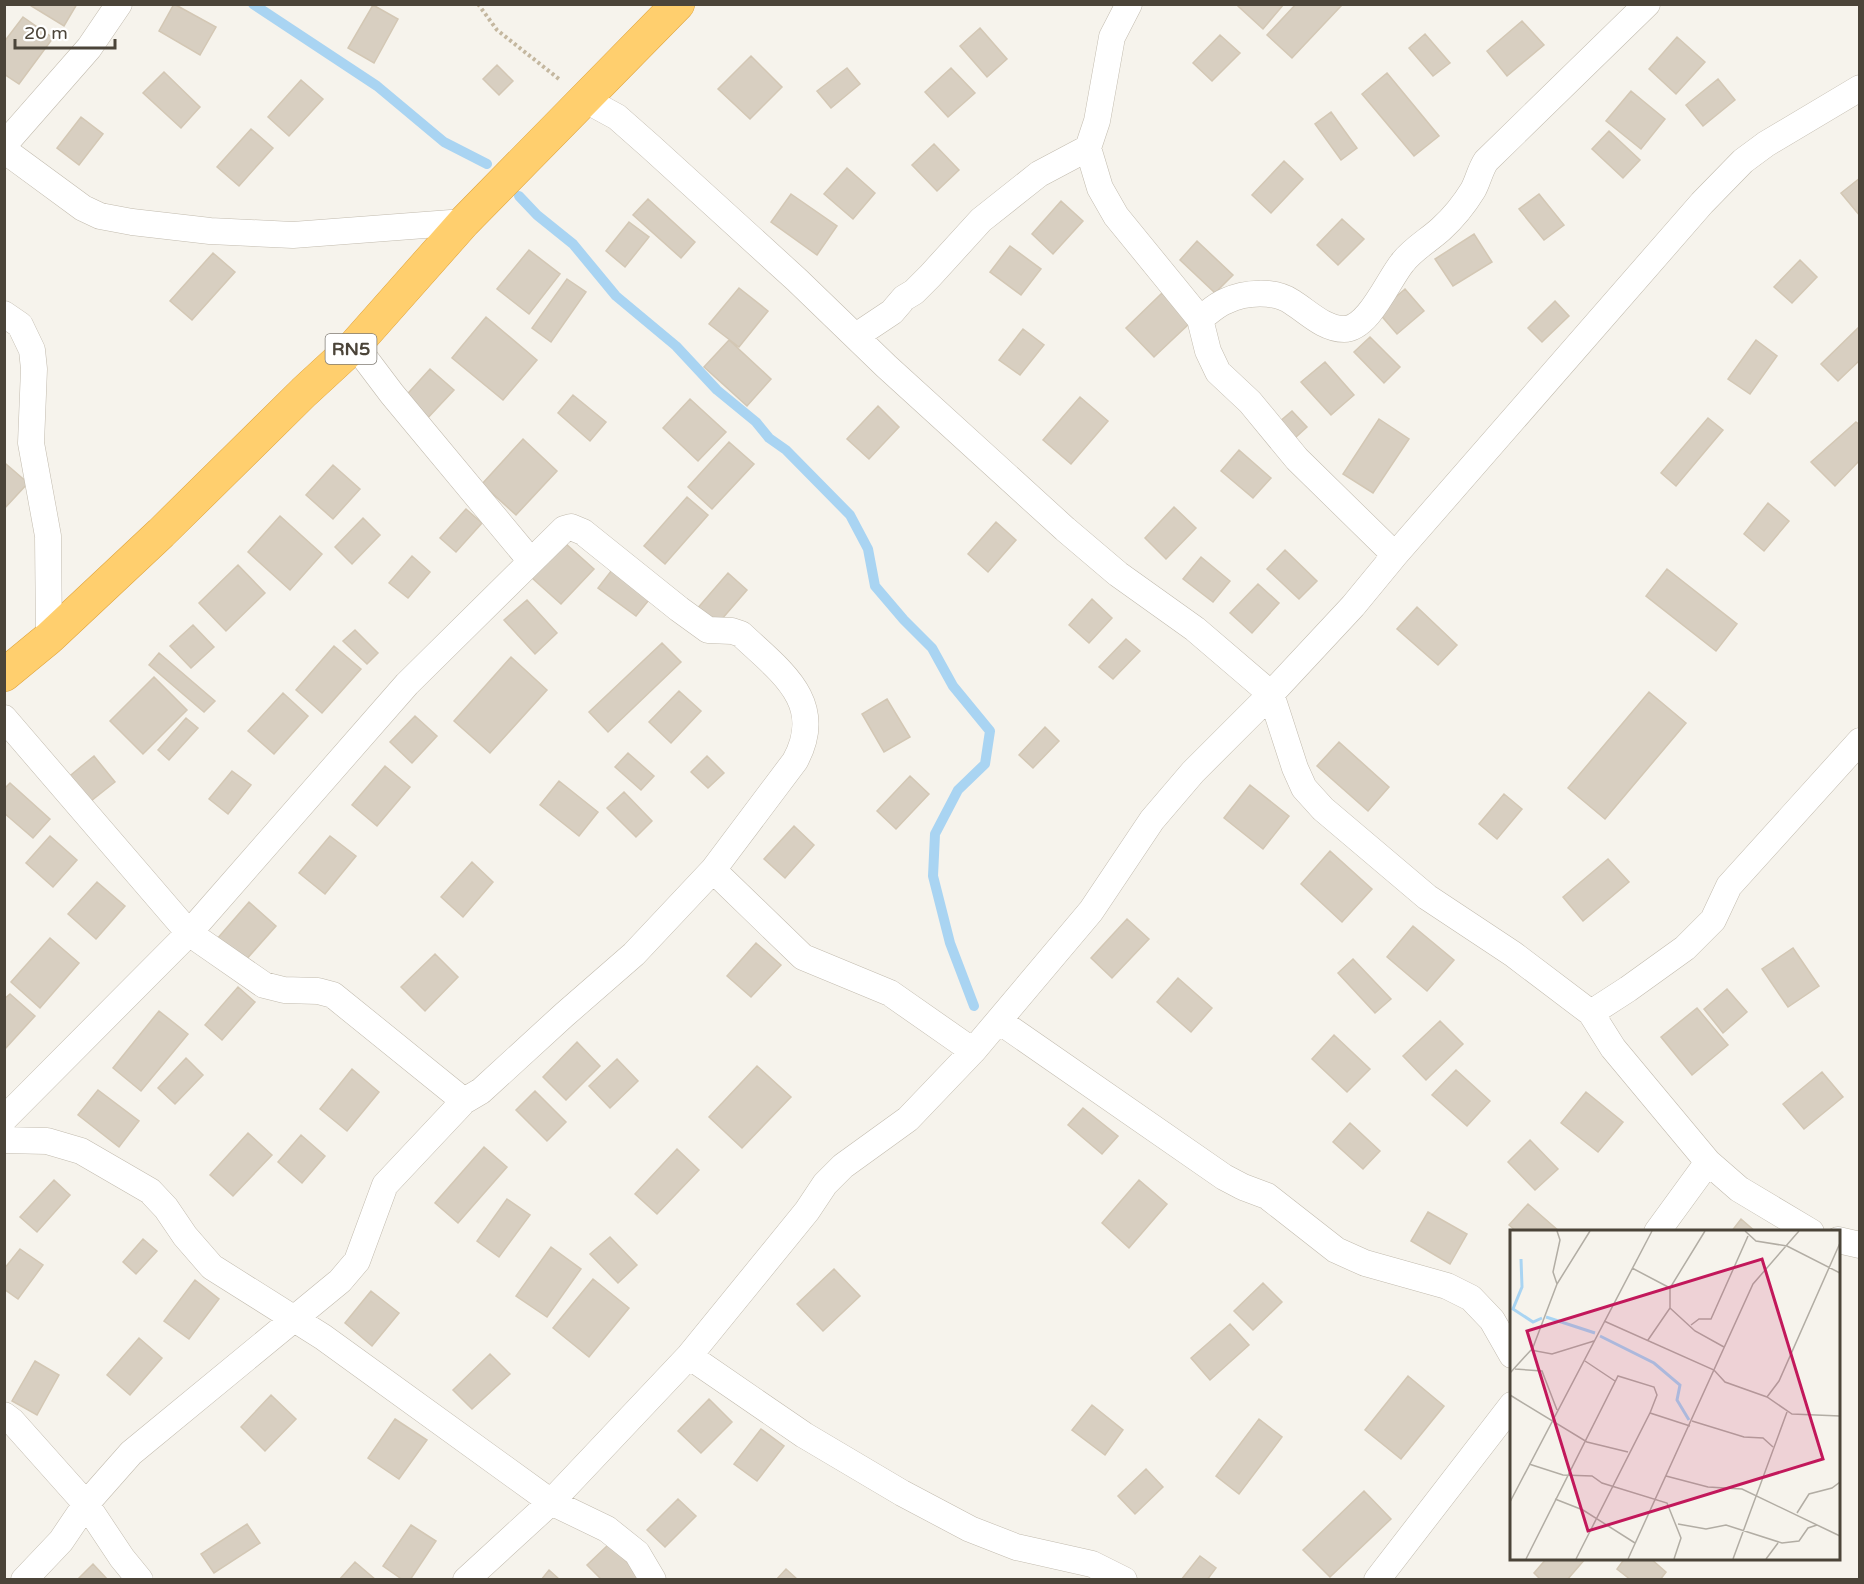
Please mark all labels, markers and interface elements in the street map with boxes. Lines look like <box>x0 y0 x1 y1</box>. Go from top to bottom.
scale bar <box>15 12 116 50</box>
text: 20 m <box>24 22 68 44</box>
road number: RN5 <box>326 334 376 364</box>
inset map <box>1510 1230 1840 1560</box>

